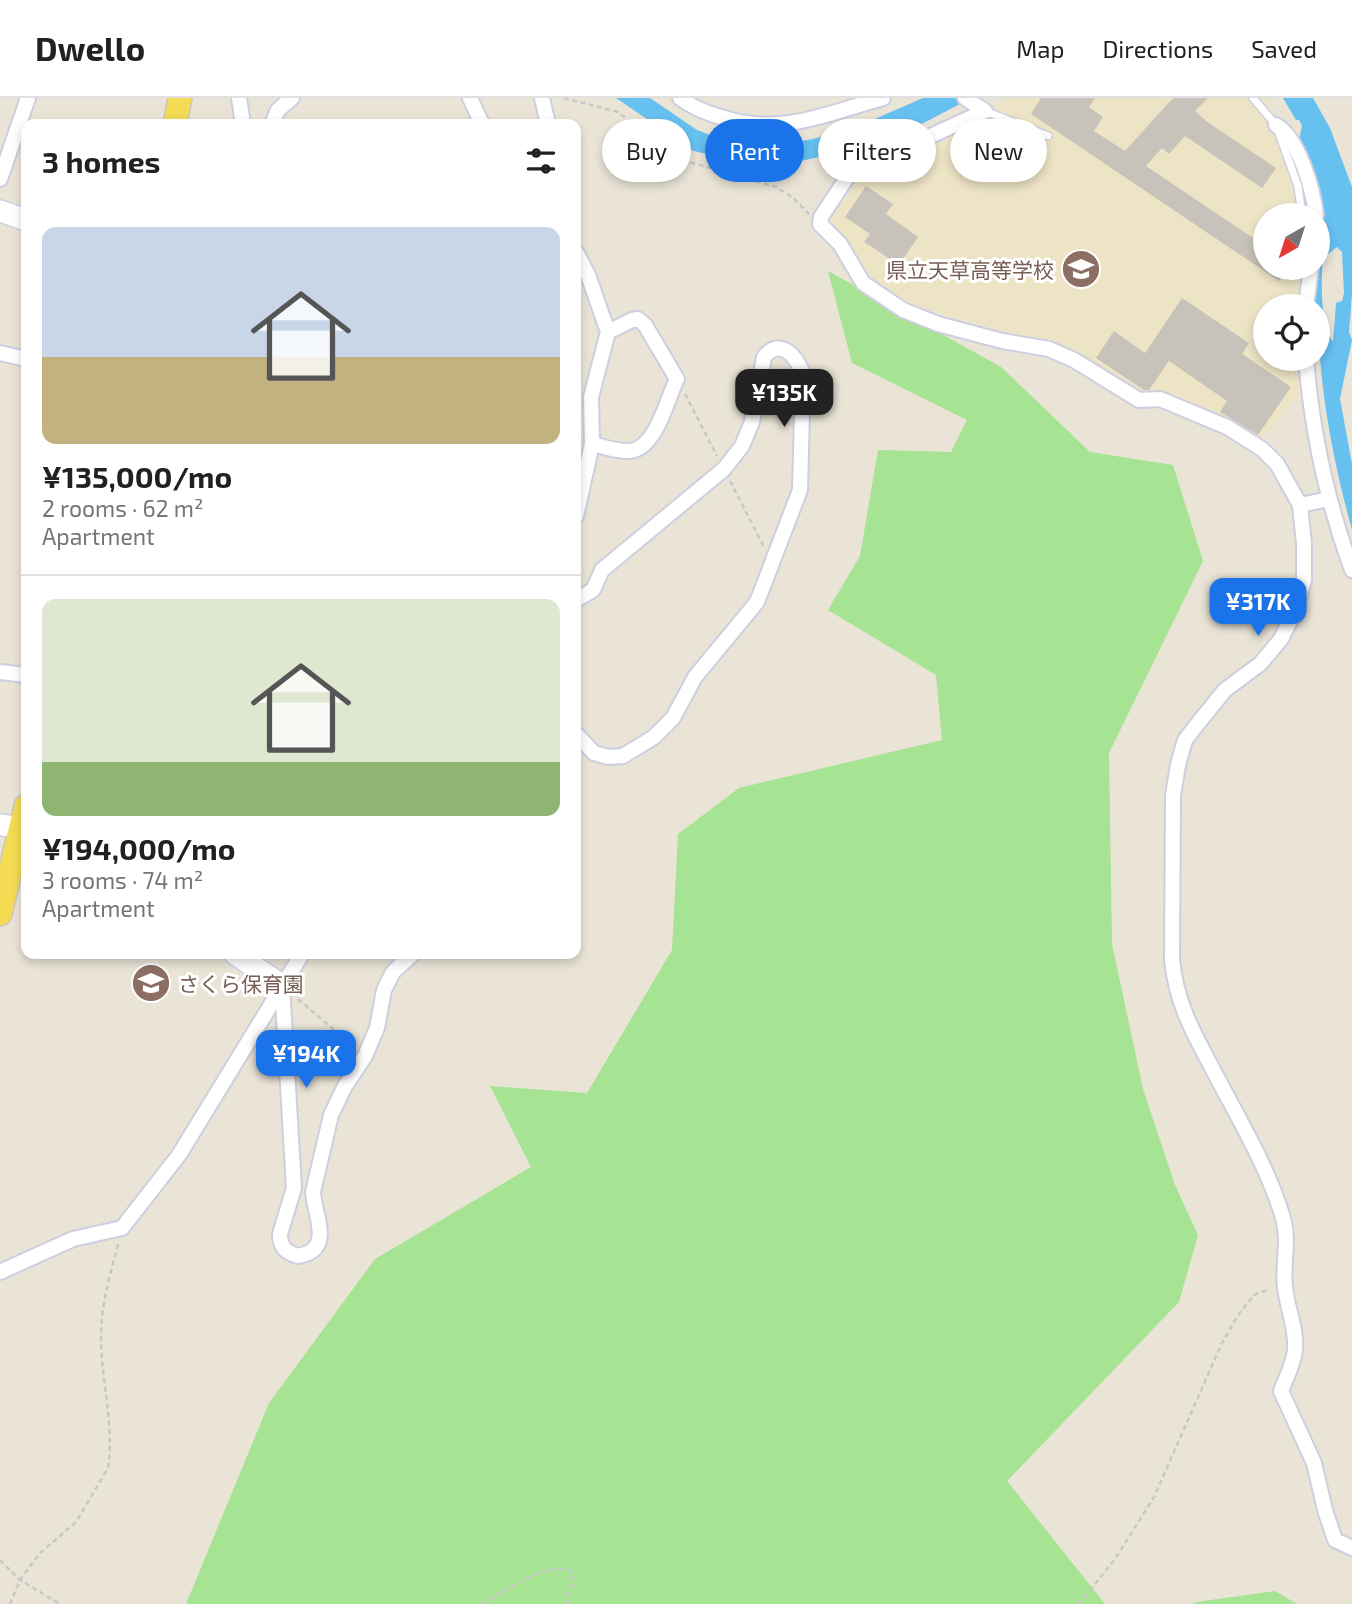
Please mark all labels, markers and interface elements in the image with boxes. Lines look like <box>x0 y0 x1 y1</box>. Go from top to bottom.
text: Dwello <box>35 28 145 68</box>
text: Map <box>1016 34 1064 63</box>
text: Directions <box>1102 34 1213 63</box>
text: Saved <box>1251 34 1317 63</box>
chip: Buy <box>602 119 691 182</box>
chip: Rent <box>705 119 804 182</box>
chip: Filters <box>818 119 936 182</box>
chip: New <box>950 119 1047 182</box>
icon: filters <box>522 142 560 180</box>
text: 3 homes <box>42 143 161 179</box>
north arrow <box>1253 203 1330 280</box>
map controls <box>1253 203 1330 371</box>
school or university icon: 県立天草高等学校 <box>1060 248 1102 290</box>
place label: 県立天草高等学校 <box>886 257 1054 282</box>
icon: home <box>238 273 364 399</box>
button: locate <box>1253 294 1330 371</box>
pin: ¥135K <box>735 370 833 429</box>
text: ¥135K <box>751 378 817 406</box>
text: ¥135,000/mo <box>42 458 232 494</box>
text: 2 rooms · 62 m² <box>42 494 204 522</box>
text: Apartment <box>42 522 155 550</box>
pin: ¥317K <box>1209 578 1307 638</box>
text: ¥317K <box>1226 587 1290 615</box>
icon: home <box>238 645 364 771</box>
text: ¥194,000/mo <box>42 830 236 866</box>
text: 3 rooms · 74 m² <box>42 866 203 894</box>
text: Apartment <box>42 894 155 922</box>
school or university icon: さくら保育園 <box>130 962 172 1004</box>
place label: さくら保育園 <box>178 971 304 996</box>
pin: ¥194K <box>257 1030 355 1090</box>
text: ¥194K <box>272 1039 340 1067</box>

